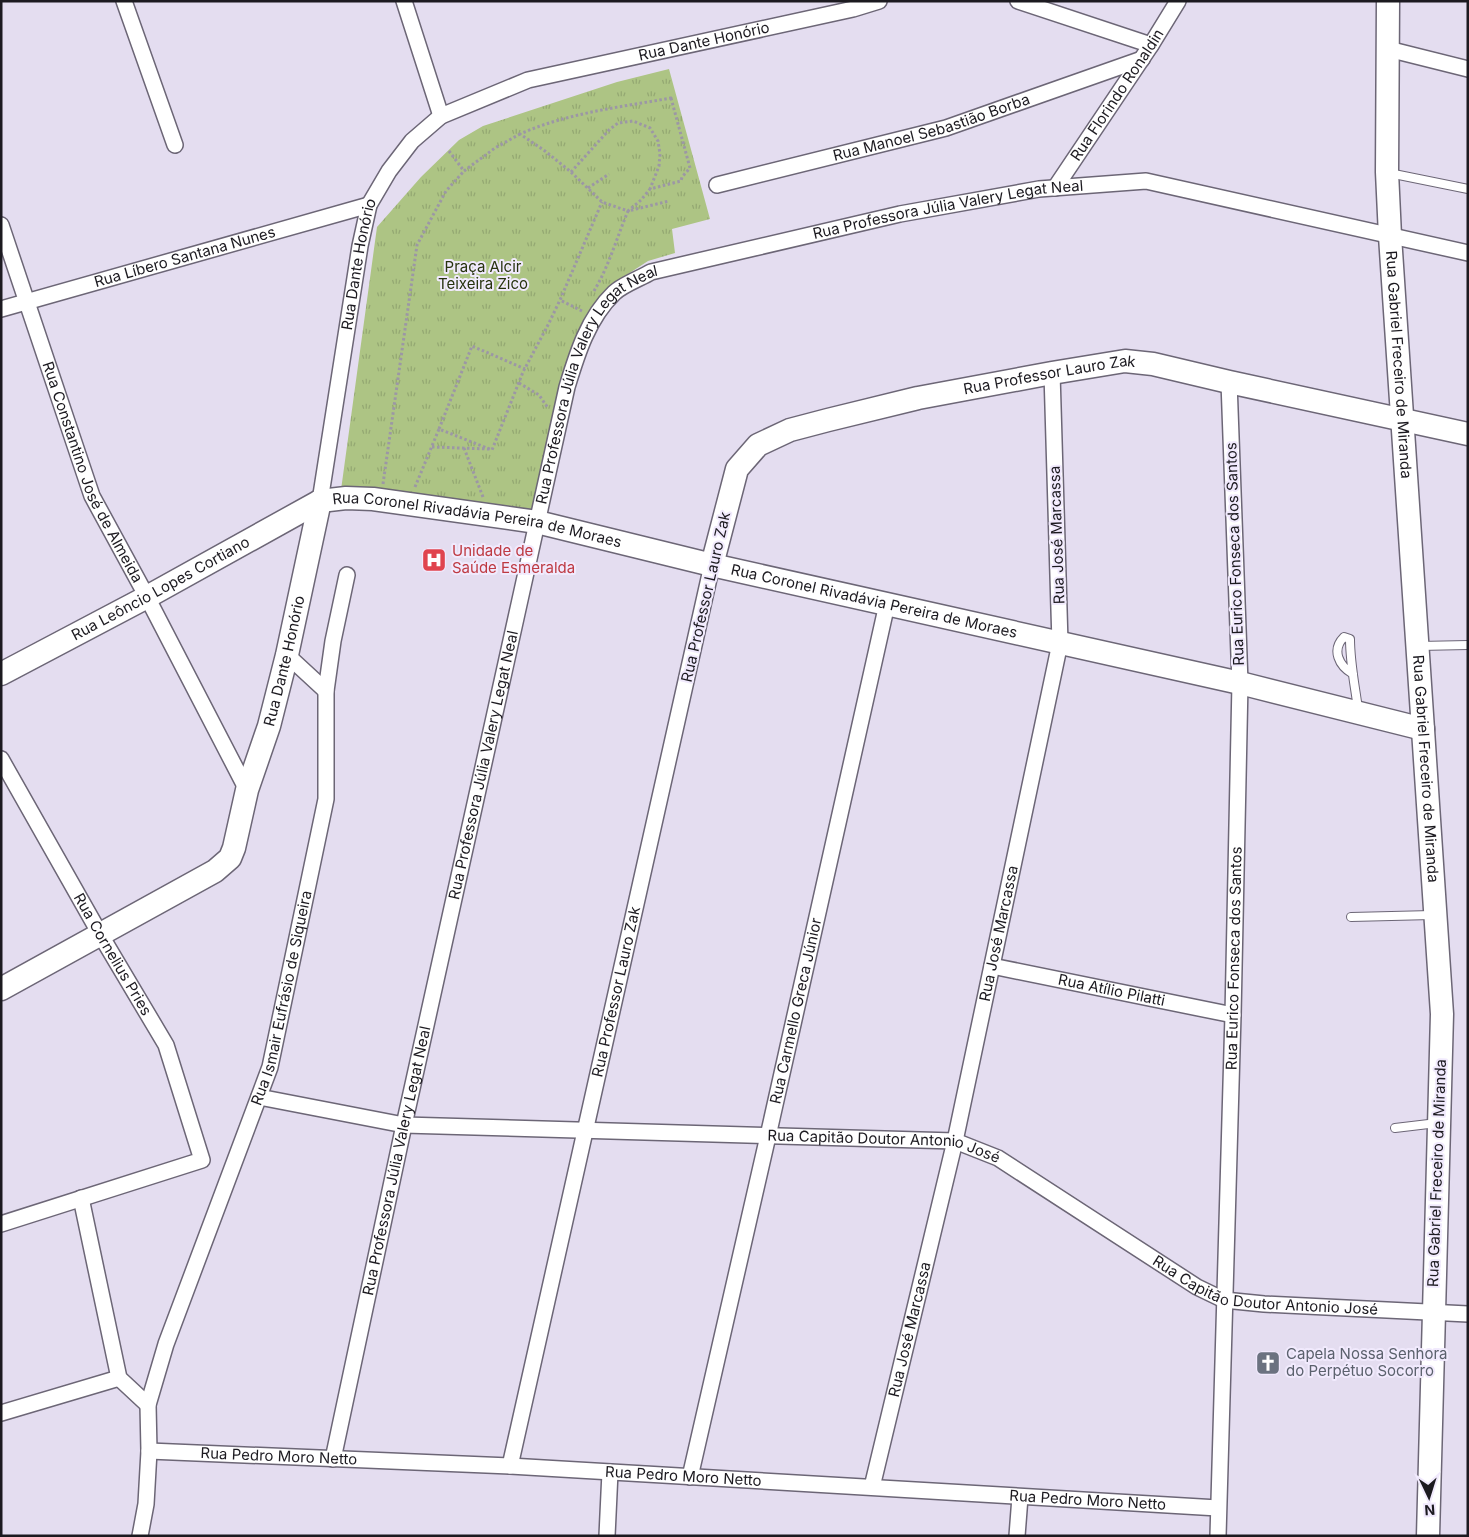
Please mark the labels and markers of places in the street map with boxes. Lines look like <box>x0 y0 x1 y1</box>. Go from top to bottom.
place label: Unidade de Saúde Esmeralda <box>452 541 575 577</box>
hospital icon: Unidade de Saúde Esmeralda <box>421 547 447 573</box>
place label: Capela Nossa Senhora do Perpétuo Socorro <box>1286 1344 1448 1380</box>
church icon: Capela Nossa Senhora do Perpétuo Socorro <box>1255 1350 1281 1376</box>

